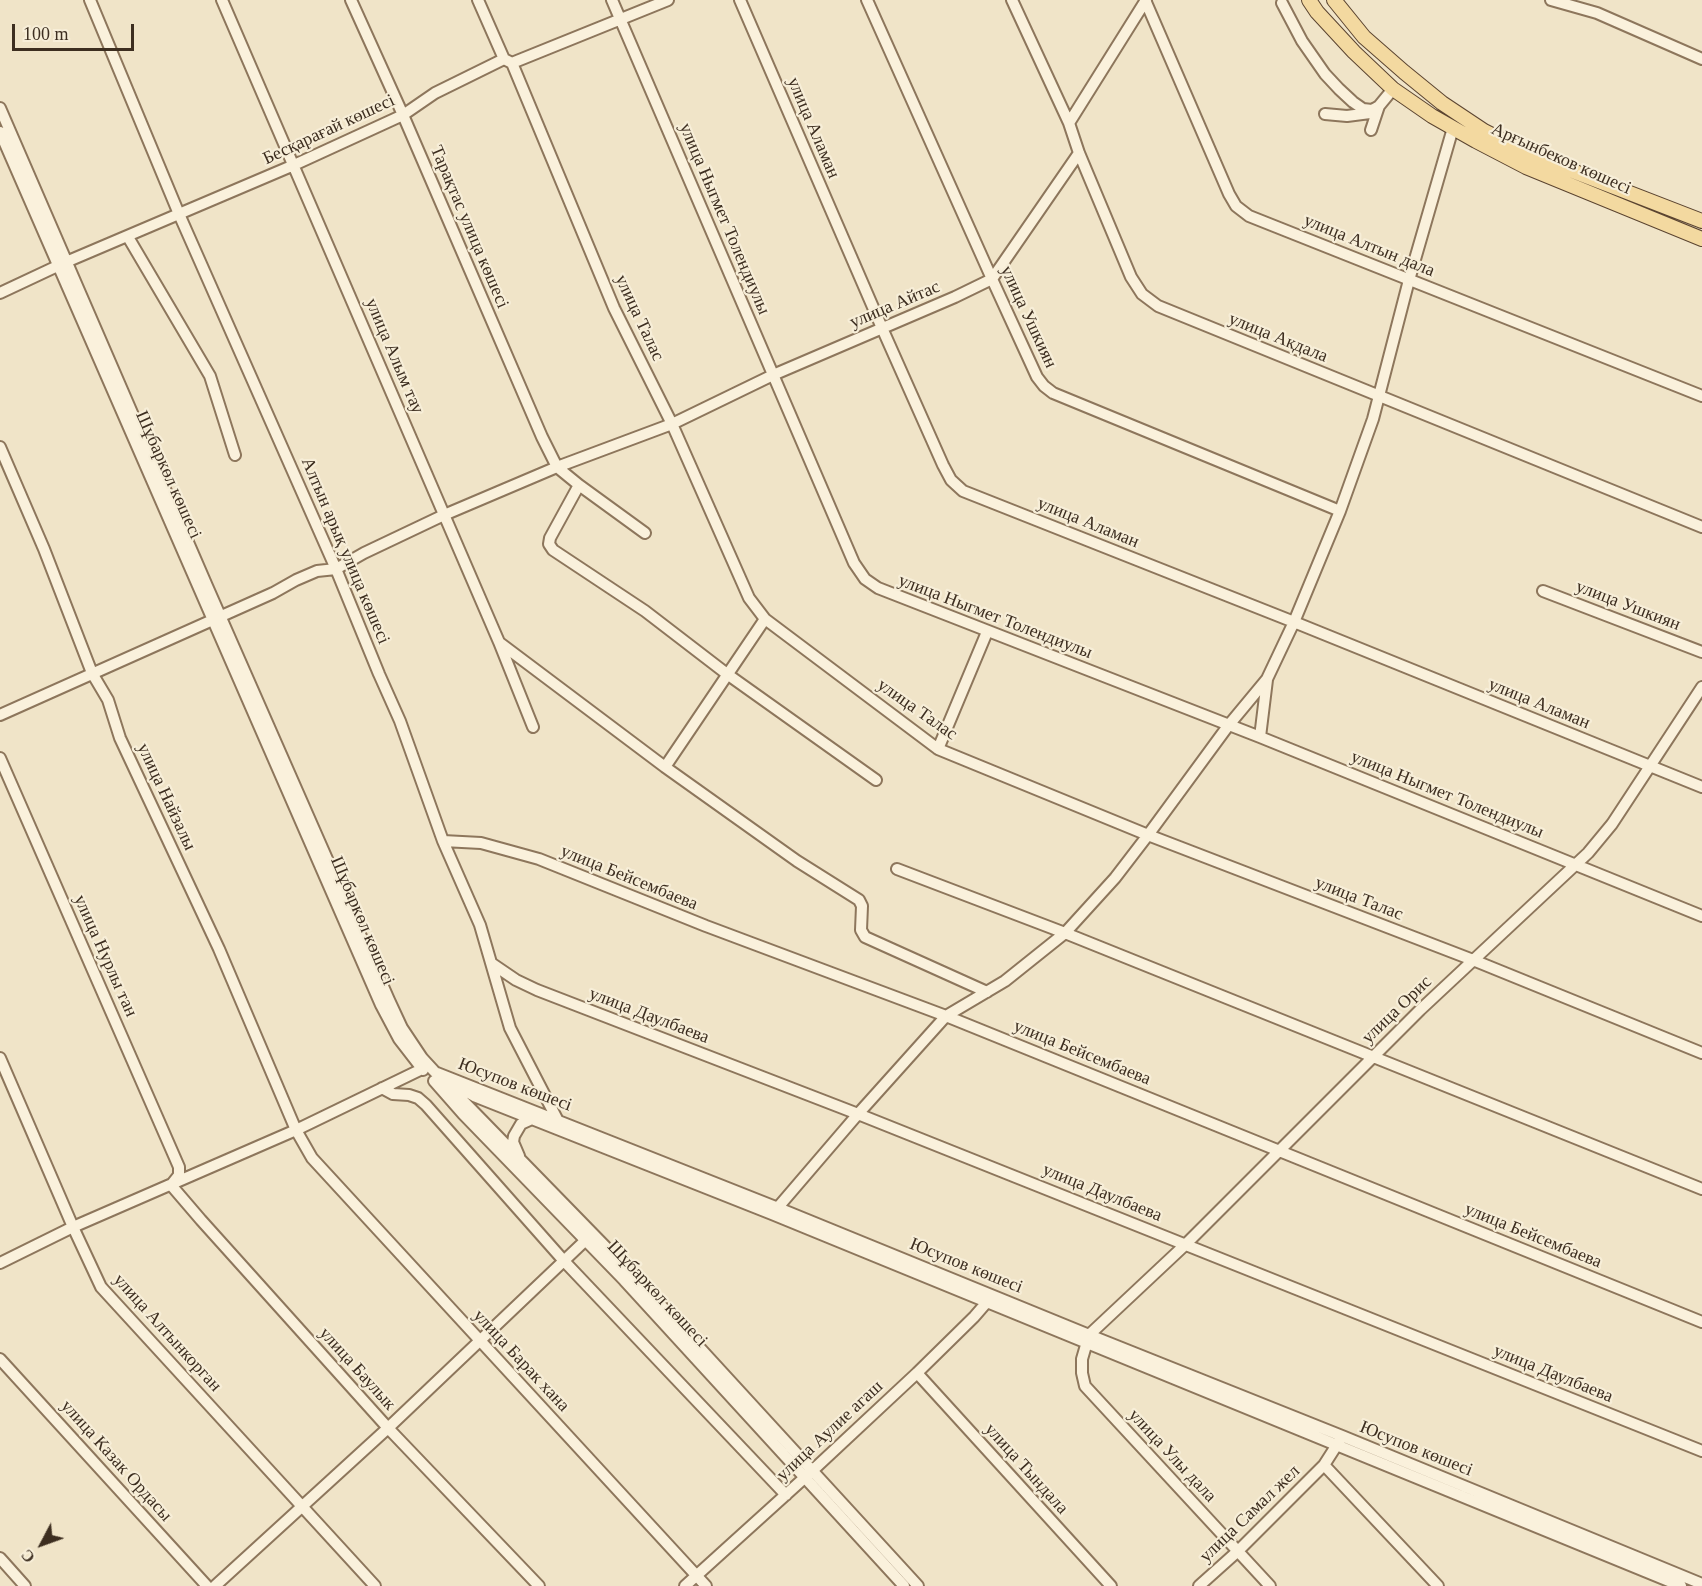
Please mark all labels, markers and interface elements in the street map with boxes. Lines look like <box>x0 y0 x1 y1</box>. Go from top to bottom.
scale bar <box>15 12 136 50</box>
text: 100 m <box>23 24 69 44</box>
street label: улица Аламан <box>782 74 844 182</box>
street label: Бесқарағай көшесі <box>260 90 398 170</box>
street label: Арғынбеков көшесі <box>1488 118 1634 200</box>
street label: улица Ныгмет Толендиулы <box>674 120 774 318</box>
street label: Тарақтас улица көшесі <box>425 142 513 312</box>
street label: улица Алтын дала <box>1300 210 1438 282</box>
street label: улица Ушкиян <box>995 262 1061 372</box>
street label: улица Талас <box>610 271 668 365</box>
street label: улица Айтас <box>847 276 943 334</box>
street label: улица Алым тау <box>360 295 428 417</box>
street label: улица Акдала <box>1225 308 1331 368</box>
street label: Шұбаркөл көшесі <box>130 408 206 542</box>
street label: Алтын арық улица көшесі <box>296 455 394 647</box>
street label: улица Аламан <box>1034 493 1142 553</box>
street label: улица Ныгмет Толендиулы <box>895 570 1095 664</box>
street label: улица Ушкиян <box>1573 576 1683 636</box>
street label: улица Аламан <box>1485 674 1593 734</box>
street label: улица Талас <box>873 675 961 745</box>
street label: улица Найзалы <box>132 740 200 854</box>
street label: улица Ныгмет Толендиулы <box>1347 746 1547 844</box>
street label: улица Бейсембаева <box>557 841 701 915</box>
street label: Шұбаркөл көшесі <box>325 853 399 989</box>
street label: улица Талас <box>1312 872 1406 926</box>
street label: улица Нурлы тан <box>68 892 142 1020</box>
street label: улица Орис <box>1358 971 1436 1049</box>
street label: улица Даулбаева <box>586 983 712 1049</box>
street label: улица Бейсембаева <box>1010 1016 1154 1090</box>
street label: Юсупов көшесі <box>455 1053 575 1117</box>
street label: улица Даулбаева <box>1039 1159 1165 1227</box>
street label: улица Бейсембаева <box>1461 1199 1605 1273</box>
street label: Юсупов көшесі <box>906 1234 1026 1298</box>
street label: Шұбаркөл көшесі <box>602 1236 712 1352</box>
street label: улица Алтынкорган <box>108 1270 226 1396</box>
street label: улица Барак хана <box>468 1305 574 1417</box>
street label: улица Баулык <box>314 1323 400 1415</box>
street label: улица Даулбаева <box>1490 1340 1616 1408</box>
street label: улица Аулие агаш <box>772 1376 888 1486</box>
street label: улица Казак Ордасы <box>56 1396 176 1526</box>
street label: улица Улы дала <box>1123 1405 1221 1507</box>
street label: Юсупов көшесі <box>1356 1417 1476 1481</box>
street label: улица Тындала <box>979 1419 1073 1519</box>
street label: улица Самал жел <box>1195 1461 1305 1567</box>
north arrow <box>12 1514 72 1574</box>
text: С <box>18 1546 38 1566</box>

